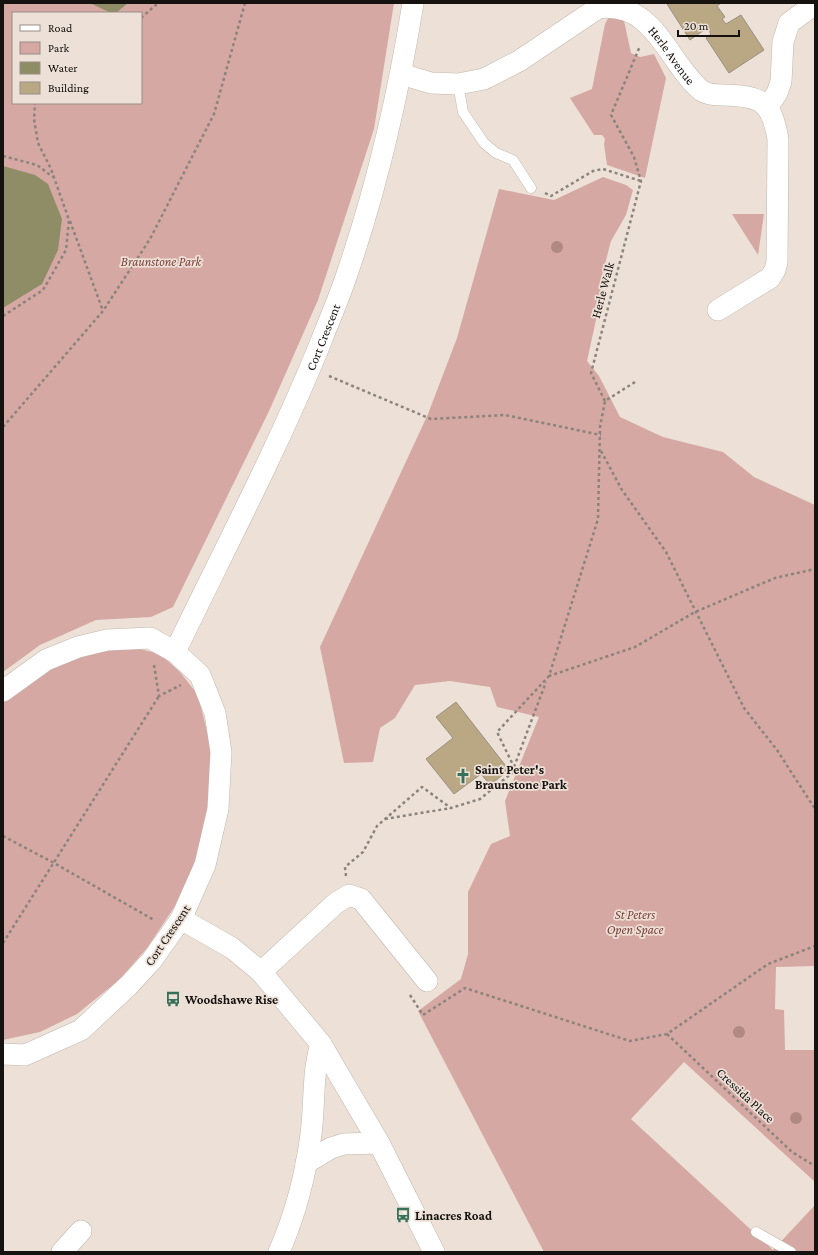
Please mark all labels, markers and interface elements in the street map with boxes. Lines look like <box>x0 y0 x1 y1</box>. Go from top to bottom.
legend <box>12 12 142 104</box>
scale bar <box>678 12 739 38</box>
text: 20 m <box>684 19 709 33</box>
text: Road <box>48 21 73 35</box>
street label: Herle Avenue <box>645 23 698 88</box>
text: Park <box>48 41 70 55</box>
text: Water <box>48 61 78 75</box>
text: Building <box>48 81 89 95</box>
park label: Braunstone Park <box>121 254 203 269</box>
street label: Herle Walk <box>588 260 617 320</box>
street label: Cort Crescent <box>303 301 344 373</box>
place label: Saint Peter's Braunstone Park <box>475 762 568 792</box>
church icon: Saint Peter's Braunstone Park <box>454 767 472 785</box>
street label: Cort Crescent <box>141 901 194 969</box>
park label: St Peters Open Space <box>607 907 663 937</box>
bus stop icon: Woodshawe Rise <box>164 990 182 1008</box>
place label: Woodshawe Rise <box>184 992 278 1007</box>
street label: Cressida Place <box>714 1065 778 1126</box>
bus stop icon: Linacres Road <box>394 1206 412 1224</box>
place label: Linacres Road <box>415 1208 492 1223</box>

